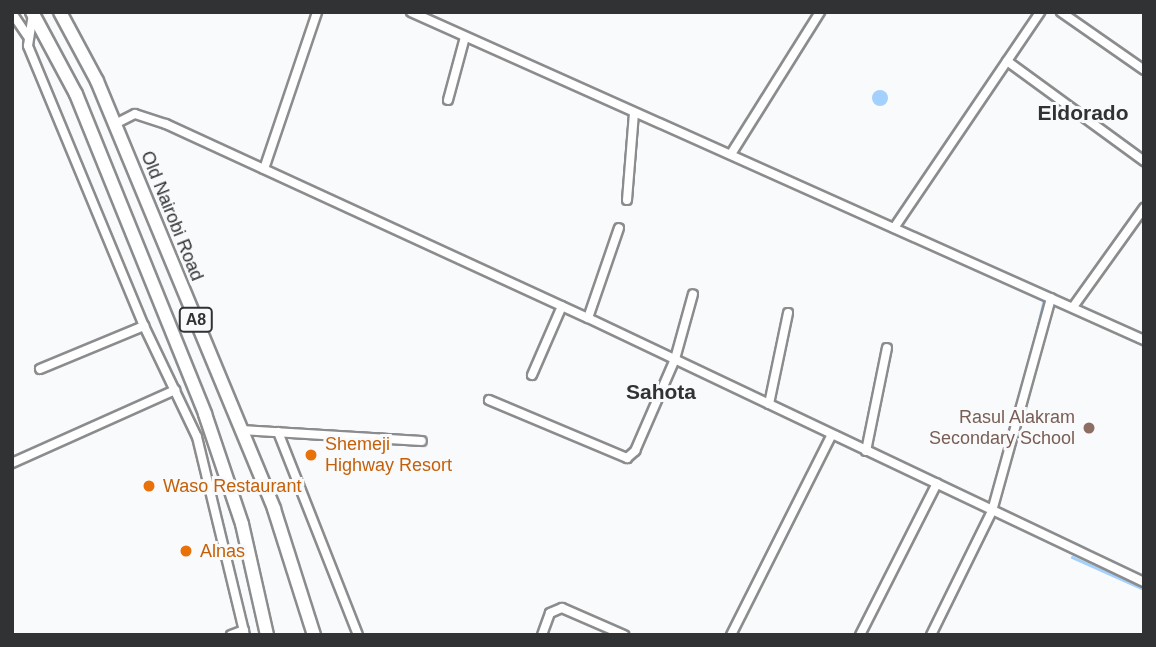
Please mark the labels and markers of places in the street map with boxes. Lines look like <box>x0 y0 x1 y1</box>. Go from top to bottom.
place label: Rasul Alakram Secondary School <box>929 407 1075 450</box>
marker: Rasul Alakram Secondary School <box>1081 420 1097 436</box>
place label: Shemeji Highway Resort <box>325 434 452 476</box>
marker: Shemeji Highway Resort <box>303 447 319 463</box>
place label: Waso Restaurant <box>163 475 301 497</box>
marker: Waso Restaurant <box>141 478 157 494</box>
place label: Alnas <box>200 540 245 562</box>
marker: Alnas <box>178 543 194 559</box>

